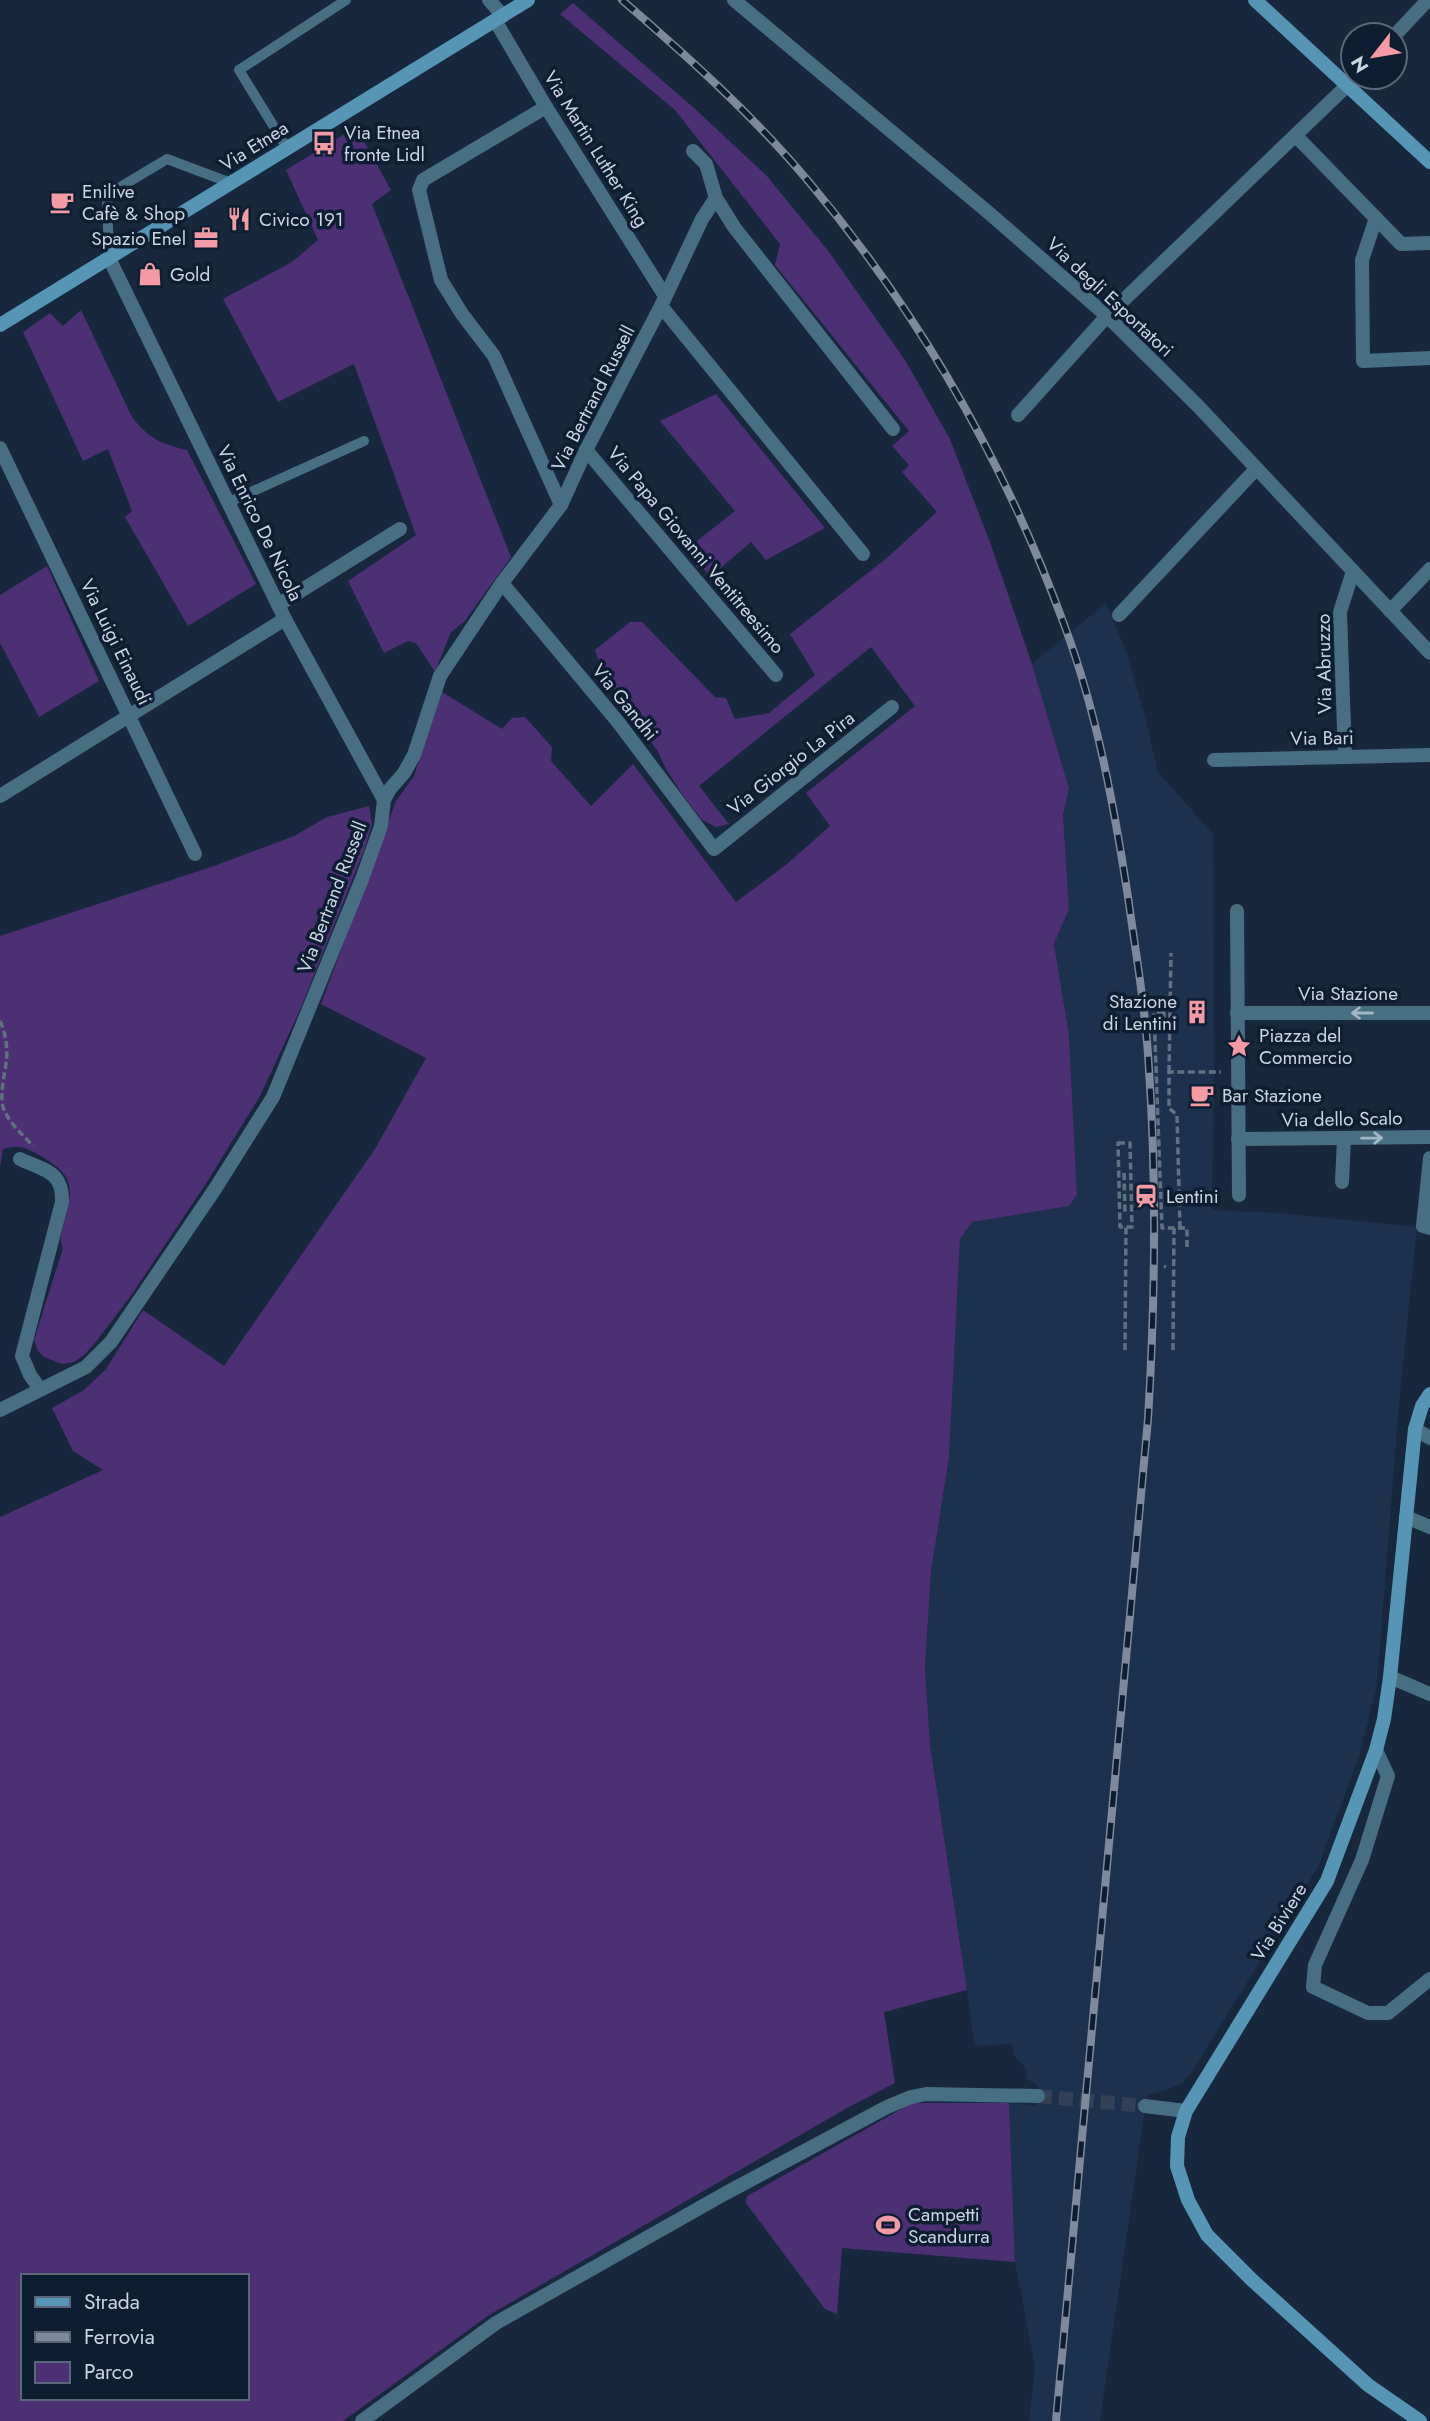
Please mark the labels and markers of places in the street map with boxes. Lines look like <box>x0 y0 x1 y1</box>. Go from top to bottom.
place label: Via Etnea fronte Lidl <box>344 119 425 168</box>
bus stop icon: Via Etnea fronte Lidl <box>310 129 338 157</box>
place label: Enilive Cafè & Shop <box>82 178 185 227</box>
cafe icon: Enilive Cafè & Shop <box>48 188 76 216</box>
restaurant icon: Civico 191 <box>225 205 253 233</box>
place label: Civico 191 <box>259 206 343 233</box>
office icon: Spazio Enel <box>192 224 220 252</box>
place label: Spazio Enel <box>91 225 186 252</box>
shop icon: Gold <box>136 260 164 288</box>
place label: Gold <box>170 261 210 288</box>
place label: Stazione di Lentini <box>1103 988 1177 1037</box>
building icon: Stazione di Lentini <box>1183 998 1211 1026</box>
place label: Piazza del Commercio <box>1259 1022 1352 1071</box>
place icon: Piazza del Commercio <box>1225 1032 1253 1060</box>
cafe icon: Bar Stazione <box>1188 1081 1216 1109</box>
place label: Bar Stazione <box>1222 1082 1322 1109</box>
station icon: Lentini <box>1132 1182 1160 1210</box>
place label: Lentini <box>1166 1183 1219 1210</box>
place label: Campetti Scandurra <box>908 2201 990 2250</box>
sports icon: Campetti Scandurra <box>874 2211 902 2239</box>

